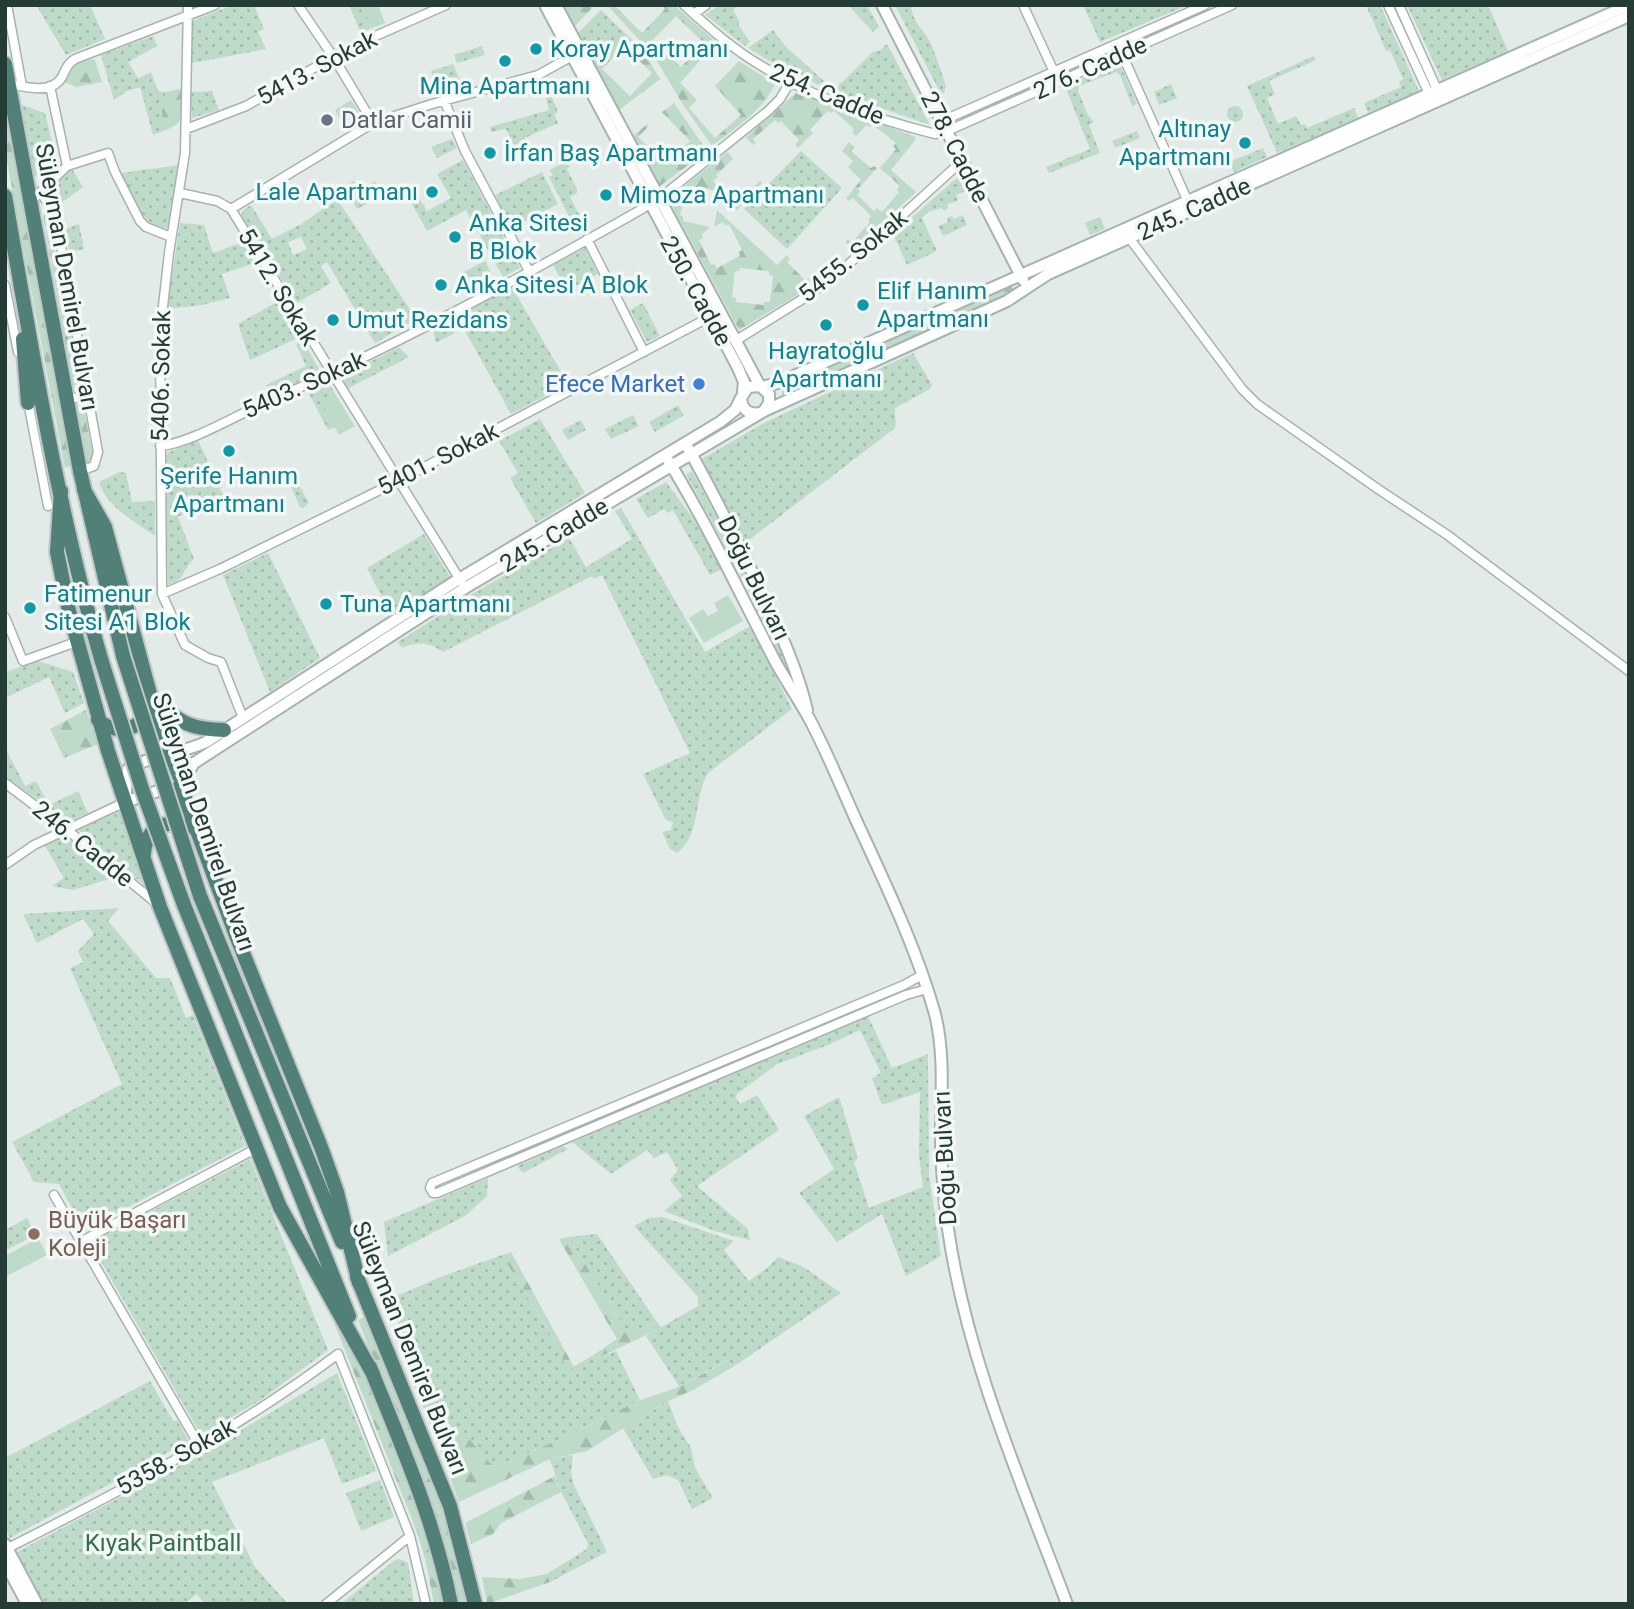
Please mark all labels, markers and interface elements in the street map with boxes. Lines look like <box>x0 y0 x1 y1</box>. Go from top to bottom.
street label: 5413. Sokak <box>252 24 382 111</box>
street label: 276. Cadde <box>1029 31 1151 105</box>
place label: Koray Apartmanı <box>550 35 728 63</box>
marker: Koray Apartmanı <box>528 41 544 57</box>
marker: Mina Apartmanı <box>497 53 513 69</box>
street label: 254. Cadde <box>766 57 888 131</box>
place label: Mina Apartmanı <box>419 72 591 100</box>
street label: 278. Cadde <box>915 87 995 207</box>
place label: Datlar Camii <box>341 106 472 134</box>
marker: Datlar Camii <box>319 112 335 128</box>
place label: Altınay Apartmanı <box>1119 115 1232 171</box>
marker: Altınay Apartmanı <box>1237 135 1253 151</box>
place label: İrfan Baş Apartmanı <box>504 139 718 167</box>
street label: Süleyman Demirel Bulvarı <box>30 141 104 413</box>
marker: İrfan Baş Apartmanı <box>482 145 498 161</box>
street label: 245. Cadde <box>1133 172 1255 246</box>
place label: Lale Apartmanı <box>255 178 418 206</box>
place label: Mimoza Apartmanı <box>620 181 824 209</box>
marker: Lale Apartmanı <box>424 184 440 200</box>
marker: Mimoza Apartmanı <box>598 187 614 203</box>
street label: 5455. Sokak <box>793 203 914 308</box>
place label: Anka Sitesi B Blok <box>469 209 588 265</box>
street label: 5412. Sokak <box>232 223 324 351</box>
marker: Anka Sitesi B Blok <box>447 229 463 245</box>
street label: 250. Cadde <box>654 231 738 351</box>
place label: Anka Sitesi A Blok <box>455 271 649 299</box>
marker: Anka Sitesi A Blok <box>433 277 449 293</box>
place label: Elif Hanım Apartmanı <box>877 277 989 333</box>
marker: Elif Hanım Apartmanı <box>855 297 871 313</box>
place label: Umut Rezidans <box>347 306 508 334</box>
street label: 5406. Sokak <box>146 309 176 442</box>
marker: Umut Rezidans <box>325 312 341 328</box>
marker: Hayratoğlu Apartmanı <box>818 317 834 333</box>
place label: Hayratoğlu Apartmanı <box>768 337 884 393</box>
street label: 5403. Sokak <box>238 345 371 425</box>
place label: Efece Market <box>545 370 685 398</box>
marker: Efece Market <box>691 376 707 392</box>
street label: 5401. Sokak <box>373 416 504 501</box>
marker: Şerife Hanım Apartmanı <box>221 443 237 459</box>
place label: Şerife Hanım Apartmanı <box>160 462 298 518</box>
street label: 245. Cadde <box>495 492 613 578</box>
street label: Doğu Bulvarı <box>712 511 796 645</box>
place label: Fatimenur Sitesi A1 Blok <box>44 580 191 636</box>
place label: Tuna Apartmanı <box>340 590 511 618</box>
marker: Tuna Apartmanı <box>318 596 334 612</box>
marker: Fatimenur Sitesi A1 Blok <box>22 600 38 616</box>
street label: Süleyman Demirel Bulvarı <box>147 689 261 955</box>
street label: 246. Cadde <box>27 795 139 893</box>
street label: Doğu Bulvarı <box>927 1090 963 1226</box>
place label: Büyük Başarı Koleji <box>48 1206 186 1262</box>
street label: Süleyman Demirel Bulvarı <box>346 1217 474 1479</box>
marker: Büyük Başarı Koleji <box>26 1226 42 1242</box>
street label: 5358. Sokak <box>112 1412 241 1501</box>
park label: Kıyak Paintball <box>85 1529 241 1557</box>

